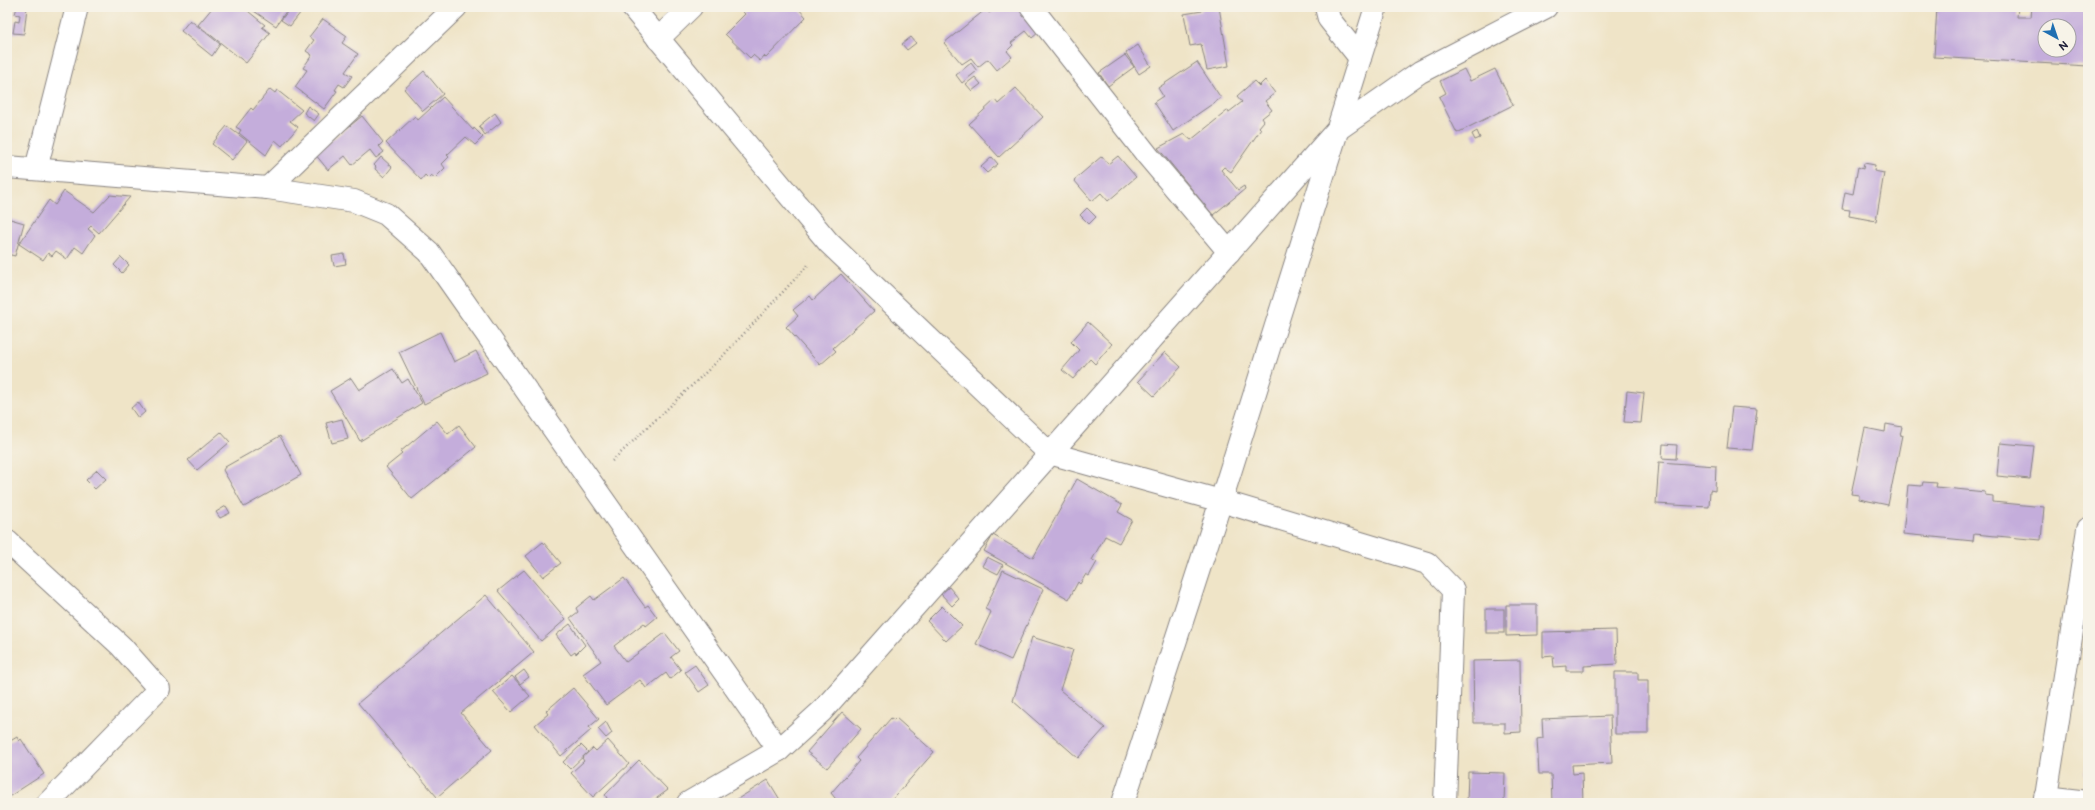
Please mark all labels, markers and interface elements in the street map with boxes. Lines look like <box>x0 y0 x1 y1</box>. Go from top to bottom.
north arrow <box>2037 18 2077 58</box>
text: N <box>2056 38 2070 53</box>

